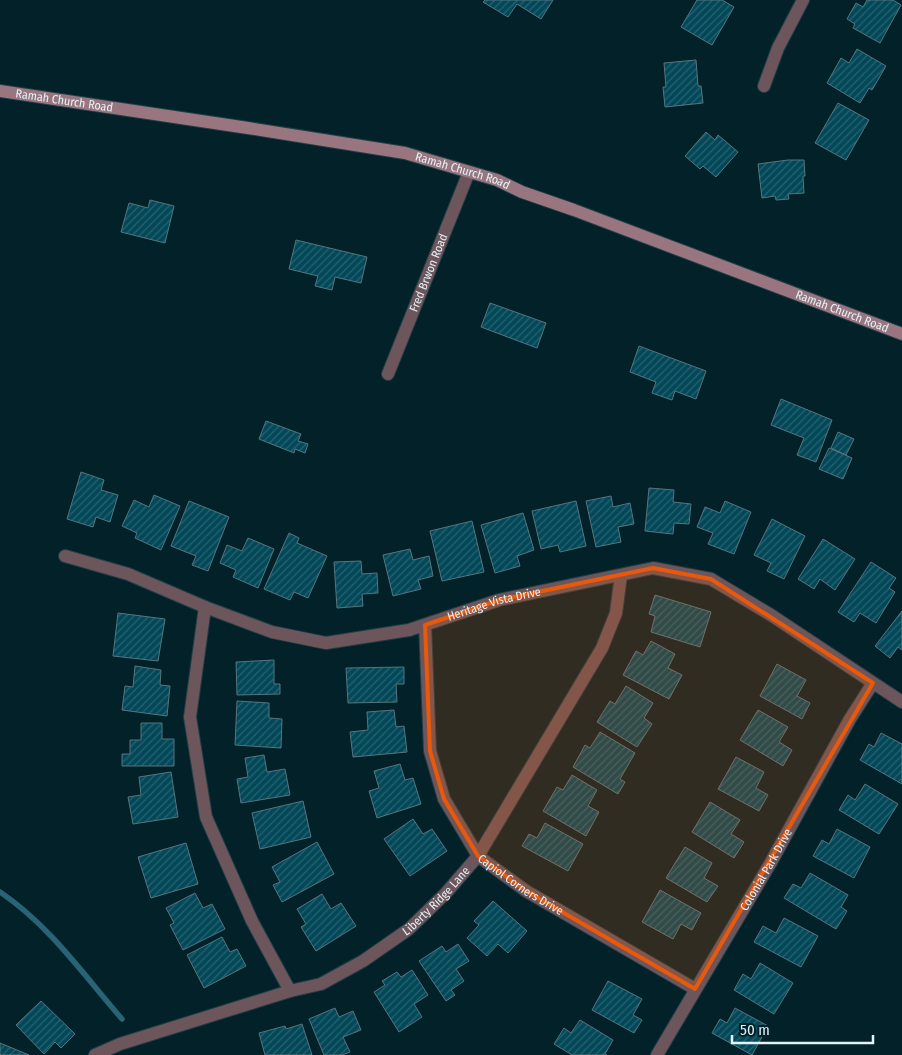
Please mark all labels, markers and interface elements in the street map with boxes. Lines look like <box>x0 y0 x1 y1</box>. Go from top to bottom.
street label: Ramah Church Road <box>15 86 114 115</box>
street label: Ramah Church Road <box>414 149 512 192</box>
street label: Fred Brwon Road <box>407 232 451 314</box>
street label: Ramah Church Road <box>794 287 891 335</box>
street label: Heritage Vista Drive <box>445 584 542 624</box>
street label: Colonial Park Drive <box>737 826 795 913</box>
street label: Capiol Corners Drive <box>475 851 566 918</box>
street label: Liberty Ridge Lane <box>400 864 473 938</box>
scale bar <box>732 1012 873 1044</box>
text: 50 m <box>740 1021 770 1039</box>

